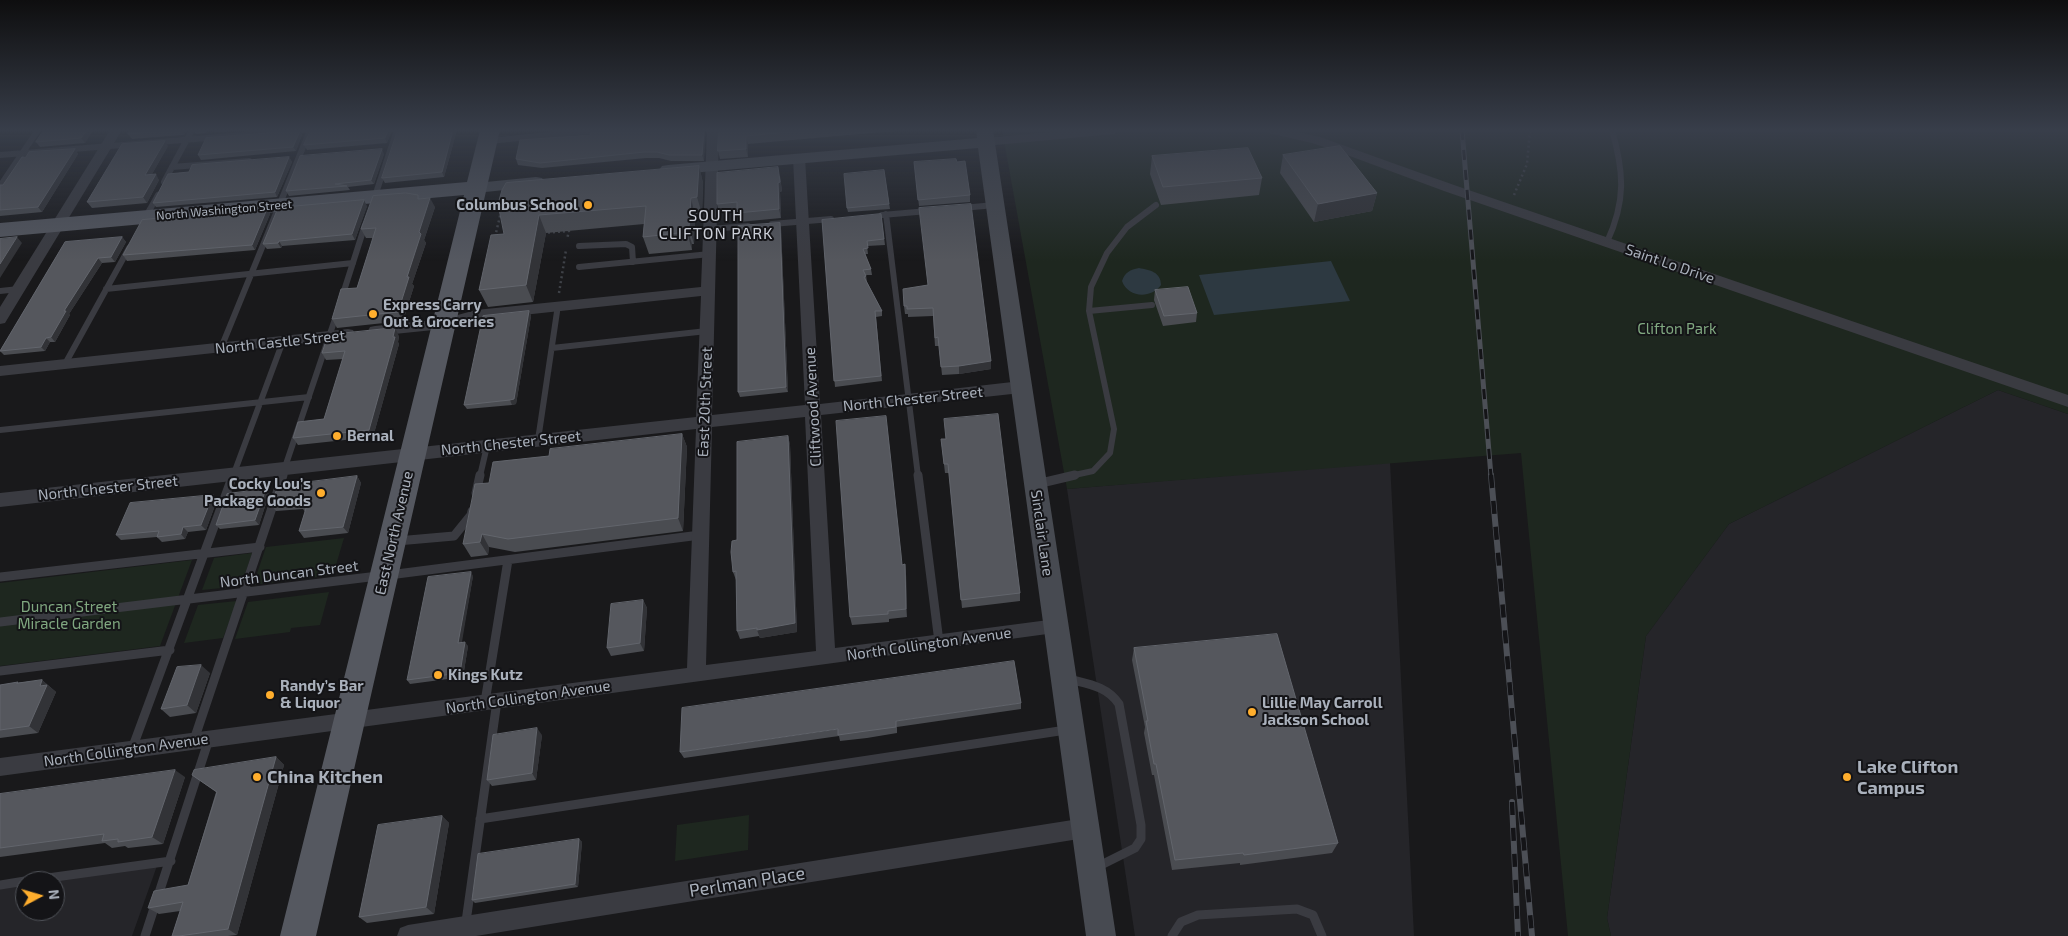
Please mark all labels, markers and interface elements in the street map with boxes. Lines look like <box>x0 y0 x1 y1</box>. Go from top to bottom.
place label: Columbus School <box>456 196 578 214</box>
street label: North Washington Street <box>156 197 292 223</box>
marker: Columbus School <box>582 199 594 211</box>
district label: SOUTH CLIFTON PARK <box>657 206 775 244</box>
street label: Saint Lo Drive <box>1623 240 1717 288</box>
place label: Express Carry Out & Groceries <box>383 296 494 331</box>
marker: Express Carry Out & Groceries <box>367 308 379 320</box>
park label: Clifton Park <box>1637 320 1717 338</box>
street label: North Castle Street <box>214 326 346 358</box>
street label: East 20th Street <box>694 347 716 457</box>
street label: Cliftwood Avenue <box>801 347 825 467</box>
street label: North Chester Street <box>842 383 984 415</box>
place label: Bernal <box>347 427 394 445</box>
street label: North Chester Street <box>440 427 582 459</box>
marker: Bernal <box>331 430 343 442</box>
street label: East North Avenue <box>371 469 417 597</box>
street label: North Chester Street <box>37 472 179 504</box>
place label: Cocky Lou’s Package Goods <box>204 475 311 510</box>
marker: Cocky Lou’s Package Goods <box>315 487 327 499</box>
street label: Sinclair Lane <box>1027 489 1057 577</box>
street label: North Duncan Street <box>219 557 359 591</box>
park label: Duncan Street Miracle Garden <box>17 598 121 633</box>
street label: North Collington Avenue <box>845 624 1013 664</box>
place label: Kings Kutz <box>448 666 523 684</box>
marker: Kings Kutz <box>432 669 444 681</box>
place label: Randy’s Bar & Liquor <box>280 677 364 712</box>
street label: North Collington Avenue <box>444 677 612 717</box>
marker: Randy’s Bar & Liquor <box>264 689 276 701</box>
place label: Lillie May Carroll Jackson School <box>1262 694 1383 729</box>
marker: Lillie May Carroll Jackson School <box>1246 706 1258 718</box>
street label: North Collington Avenue <box>42 730 210 770</box>
place label: Lake Clifton Campus <box>1857 756 1958 799</box>
place label: China Kitchen <box>267 766 383 788</box>
marker: China Kitchen <box>251 771 263 783</box>
marker: Lake Clifton Campus <box>1841 771 1853 783</box>
street label: Perlman Place <box>688 862 806 902</box>
north arrow <box>15 871 65 921</box>
text: N <box>45 889 63 900</box>

